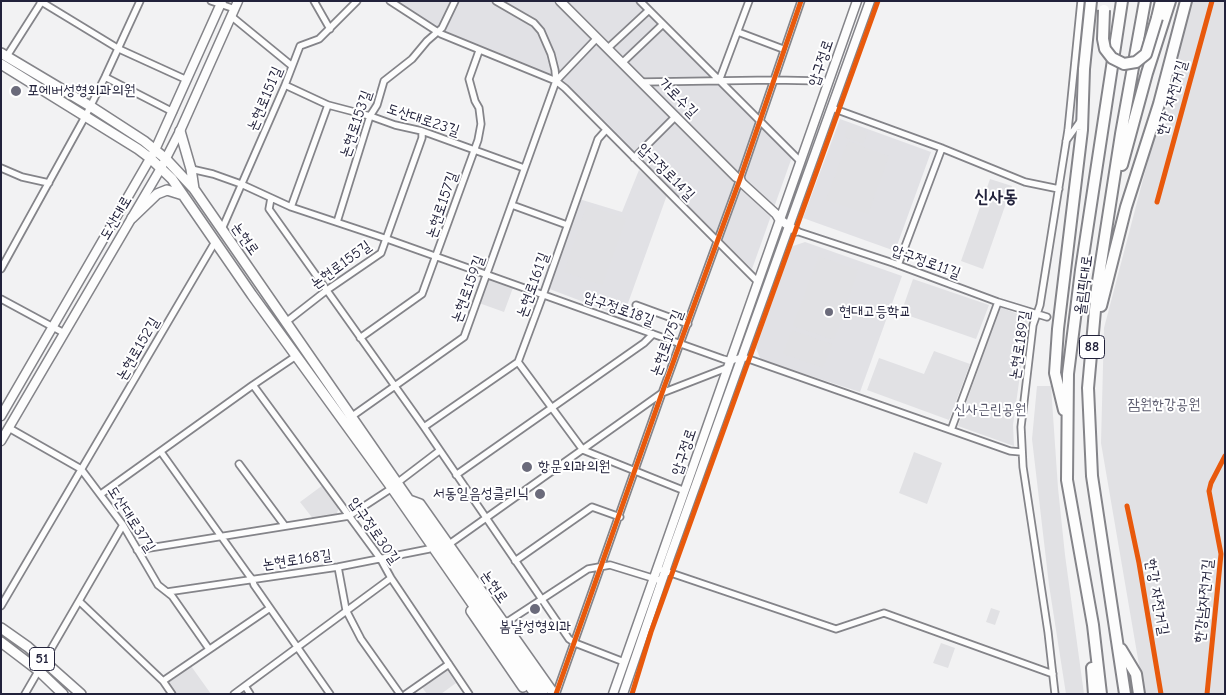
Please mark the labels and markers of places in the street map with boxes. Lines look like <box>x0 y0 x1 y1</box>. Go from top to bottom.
place label: 포에버성형외과의원 <box>27 82 136 100</box>
marker: 포에버성형외과의원 <box>9 84 23 98</box>
place label: 현대고등학교 <box>839 303 911 321</box>
marker: 현대고등학교 <box>823 306 835 318</box>
place label: 항문외과의원 <box>538 458 610 476</box>
marker: 항문외과의원 <box>520 460 534 474</box>
place label: 서동일음성클리닉 <box>432 485 529 503</box>
marker: 서동일음성클리닉 <box>533 487 547 501</box>
marker: 봄날성형외과 <box>528 602 542 616</box>
place label: 봄날성형외과 <box>499 618 571 636</box>

